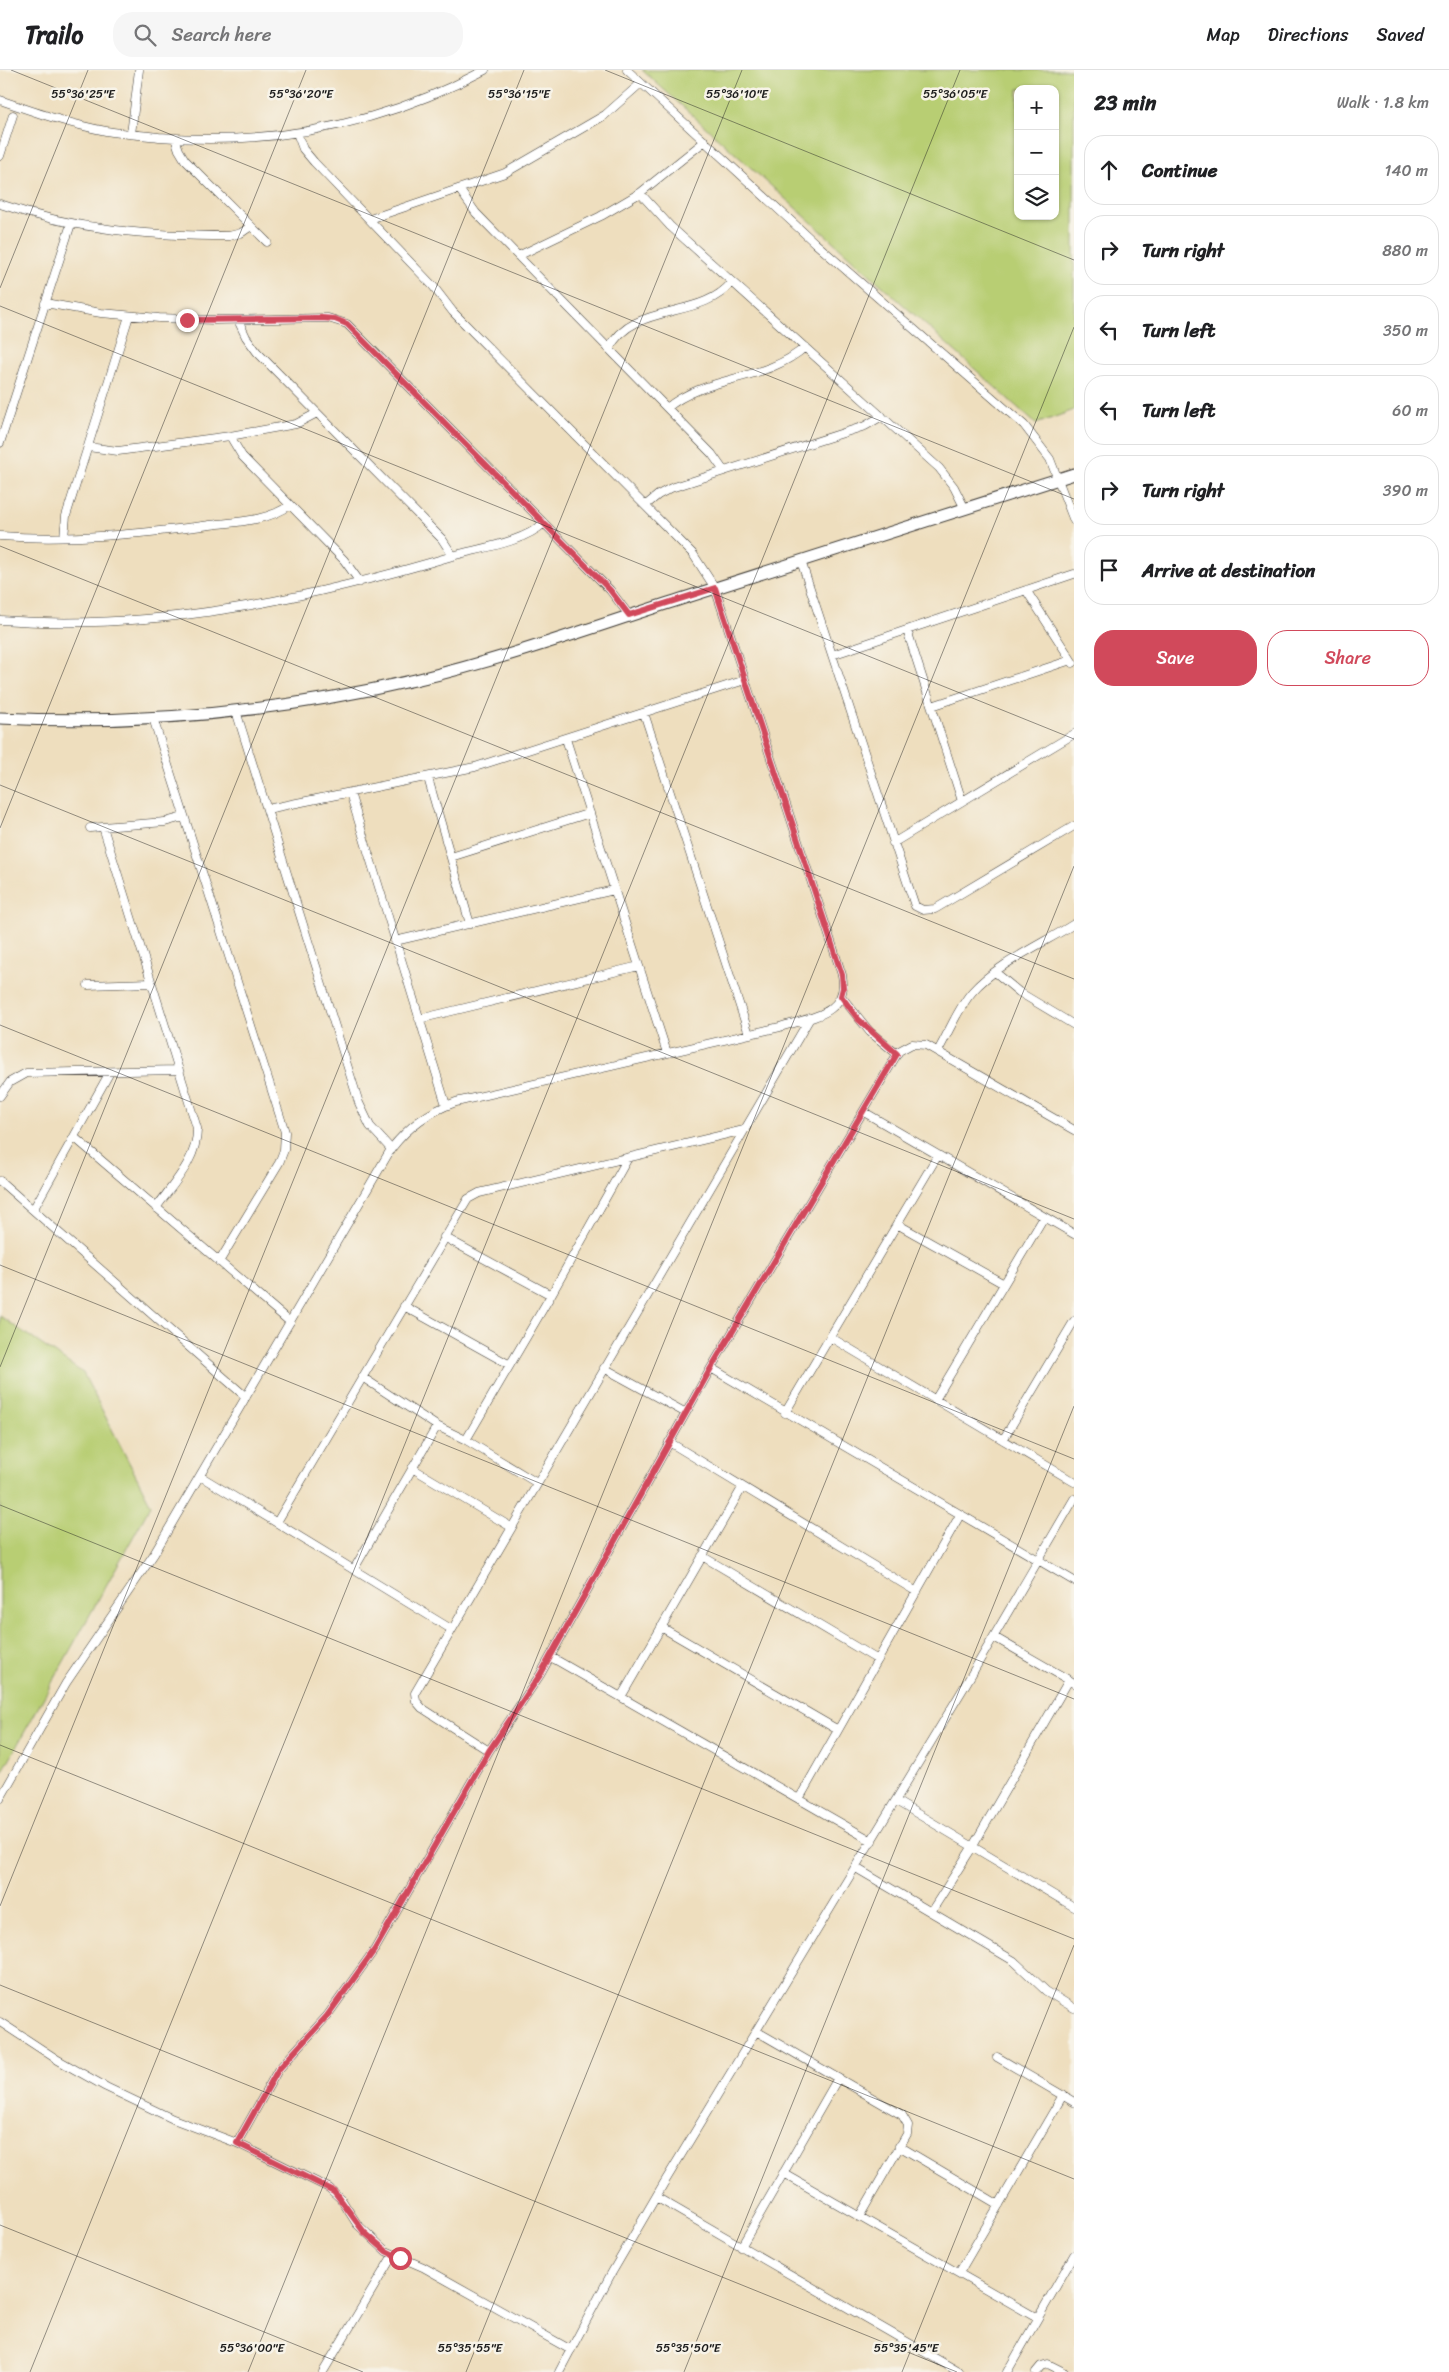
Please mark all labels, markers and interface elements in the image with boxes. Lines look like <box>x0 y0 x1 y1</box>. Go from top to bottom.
search box <box>113 12 463 57</box>
text: Trailo <box>25 14 83 56</box>
text: Search here <box>171 18 272 51</box>
text: Map <box>1207 19 1240 51</box>
text: Directions <box>1268 19 1349 51</box>
text: Saved <box>1377 19 1424 51</box>
icon: search <box>131 21 159 49</box>
text: 55°36'25"E <box>51 83 116 105</box>
text: 55°36'20"E <box>269 83 334 105</box>
text: 55°36'15"E <box>488 83 551 105</box>
text: 55°36'10"E <box>706 83 769 105</box>
text: 55°36'05"E <box>923 83 988 105</box>
text: 23 min <box>1094 84 1156 122</box>
map controls <box>1014 85 1059 220</box>
button: + <box>1014 85 1059 130</box>
text: Walk · 1.8 km <box>1337 88 1429 117</box>
button: − <box>1014 130 1059 175</box>
text: Continue <box>1142 154 1218 187</box>
icon: ahead <box>1095 156 1123 184</box>
text: 140 m <box>1385 156 1428 185</box>
button: layers <box>1014 175 1059 220</box>
text: Turn right <box>1142 234 1224 267</box>
icon: right <box>1095 236 1123 264</box>
text: 880 m <box>1382 236 1428 265</box>
route end <box>176 309 199 332</box>
text: Turn left <box>1142 314 1215 347</box>
icon: left <box>1095 316 1123 344</box>
text: 350 m <box>1383 316 1428 345</box>
text: Turn left <box>1142 394 1215 427</box>
icon: left <box>1095 396 1123 424</box>
text: 60 m <box>1392 396 1428 425</box>
text: Turn right <box>1142 474 1224 507</box>
icon: right <box>1095 476 1123 504</box>
text: 390 m <box>1383 476 1428 505</box>
text: Arrive at destination <box>1142 554 1315 587</box>
icon: arrive <box>1095 556 1123 584</box>
button: Save <box>1094 630 1257 686</box>
button: Share <box>1267 630 1429 686</box>
route start <box>389 2247 412 2270</box>
text: 55°36'00"E <box>220 2337 286 2359</box>
text: 55°35'55"E <box>438 2337 504 2359</box>
text: 55°35'50"E <box>656 2337 722 2359</box>
text: 55°35'45"E <box>874 2337 940 2359</box>

